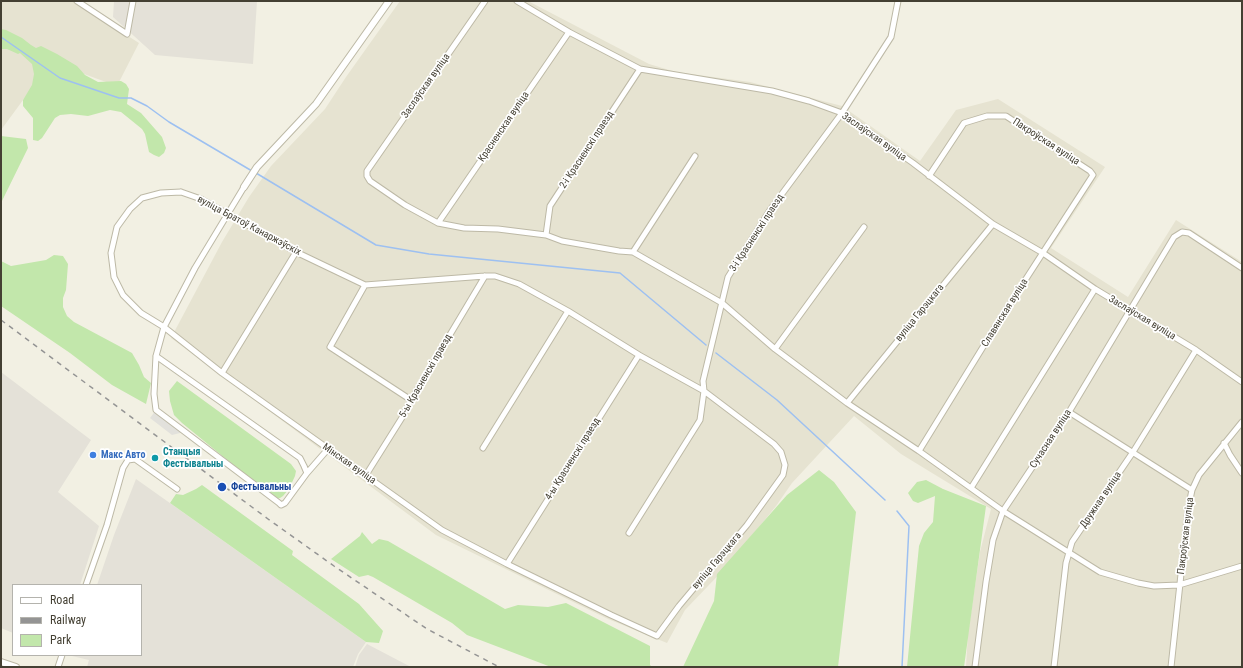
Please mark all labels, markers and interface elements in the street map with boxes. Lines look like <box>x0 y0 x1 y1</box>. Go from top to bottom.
street label: Заслаўская вуліца <box>399 51 453 121</box>
street label: Красненская вуліца <box>476 89 532 165</box>
street label: 2-і Красненскі праезд <box>557 109 617 191</box>
street label: Заслаўская вуліца <box>839 110 909 164</box>
street label: Пакроўская вуліца <box>1010 116 1082 168</box>
street label: 3-і Красненскі праезд <box>727 192 787 274</box>
street label: вуліца Братоў Канаржэўскіх <box>195 193 303 259</box>
street label: Славянская вуліца <box>979 277 1031 349</box>
street label: вуліца Гарэцкага <box>893 282 947 344</box>
street label: Заслаўская вуліца <box>1106 293 1178 343</box>
street label: 5-ы Красненскі праезд <box>397 332 455 420</box>
street label: Сучасная вуліца <box>1028 407 1074 471</box>
street label: 4-ы Красненскі праезд <box>543 416 603 502</box>
street label: Мінская вуліца <box>320 441 378 487</box>
place label: Станцыя Фестывальны <box>163 446 223 470</box>
place label: Макс Авто <box>101 449 145 461</box>
marker: Макс Авто <box>88 450 98 460</box>
marker: Станцыя Фестывальны <box>150 453 160 463</box>
street label: Дружная вуліца <box>1078 469 1124 531</box>
marker: Фестывальны <box>216 481 228 493</box>
place label: Фестывальны <box>231 481 291 493</box>
street label: Пакроўская вуліца <box>1175 497 1197 575</box>
street label: вуліца Гарэцкага <box>690 530 744 592</box>
legend <box>12 584 142 656</box>
text: Road <box>50 593 74 607</box>
text: Railway <box>50 613 86 627</box>
text: Park <box>50 633 71 647</box>

